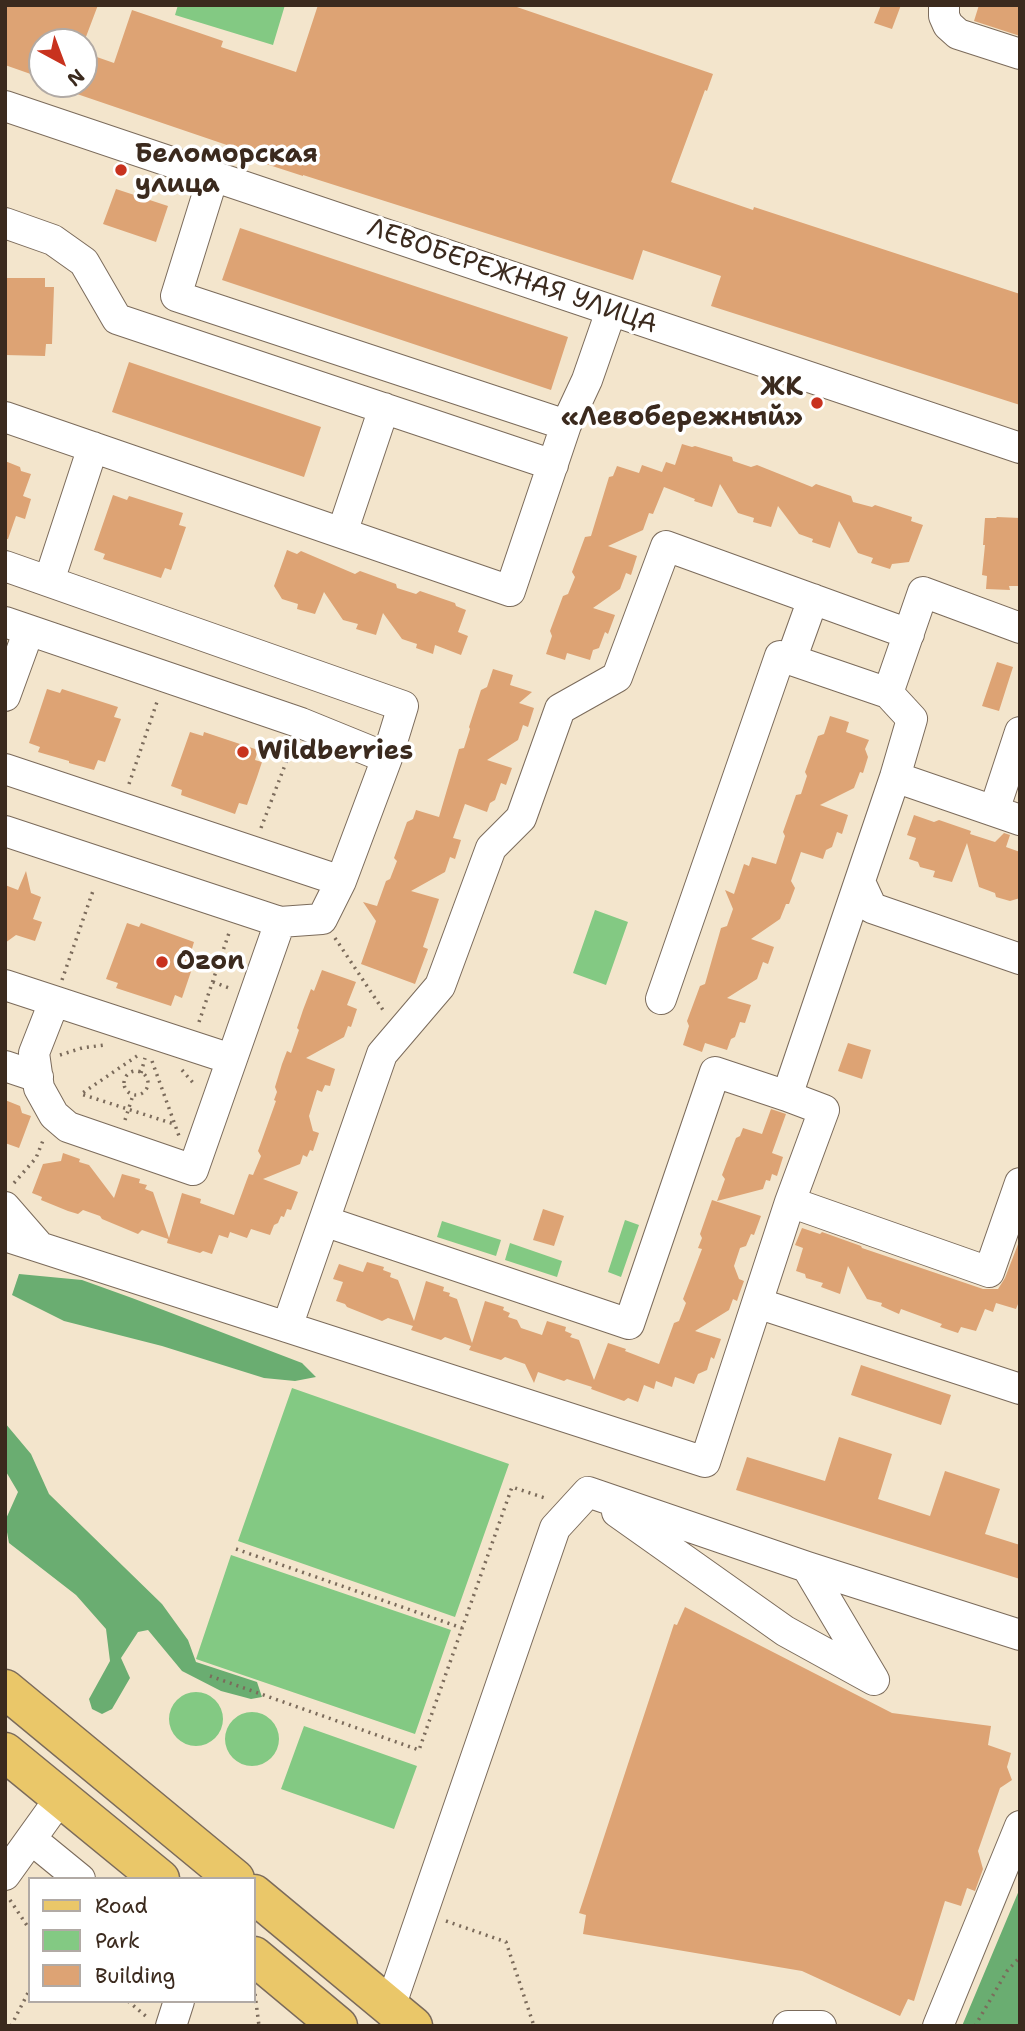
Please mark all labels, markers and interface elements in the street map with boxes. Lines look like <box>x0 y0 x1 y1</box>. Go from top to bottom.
north arrow <box>28 28 98 98</box>
text: N <box>62 63 90 92</box>
place label: Беломорская улица <box>135 139 318 200</box>
marker: Беломорская улица <box>113 162 129 178</box>
street label: ЛЕВОБЕРЕЖНАЯ УЛИЦА <box>363 213 661 341</box>
place label: ЖК «Левобережный» <box>561 372 803 434</box>
marker: ЖК «Левобережный» <box>809 395 825 411</box>
place label: Wildberries <box>257 736 413 768</box>
marker: Wildberries <box>235 744 251 760</box>
place label: Ozon <box>176 946 245 978</box>
marker: Ozon <box>154 954 170 970</box>
legend <box>28 1877 256 2003</box>
text: Road <box>95 1892 148 1920</box>
text: Park <box>95 1927 140 1955</box>
text: Building <box>95 1962 175 1990</box>

